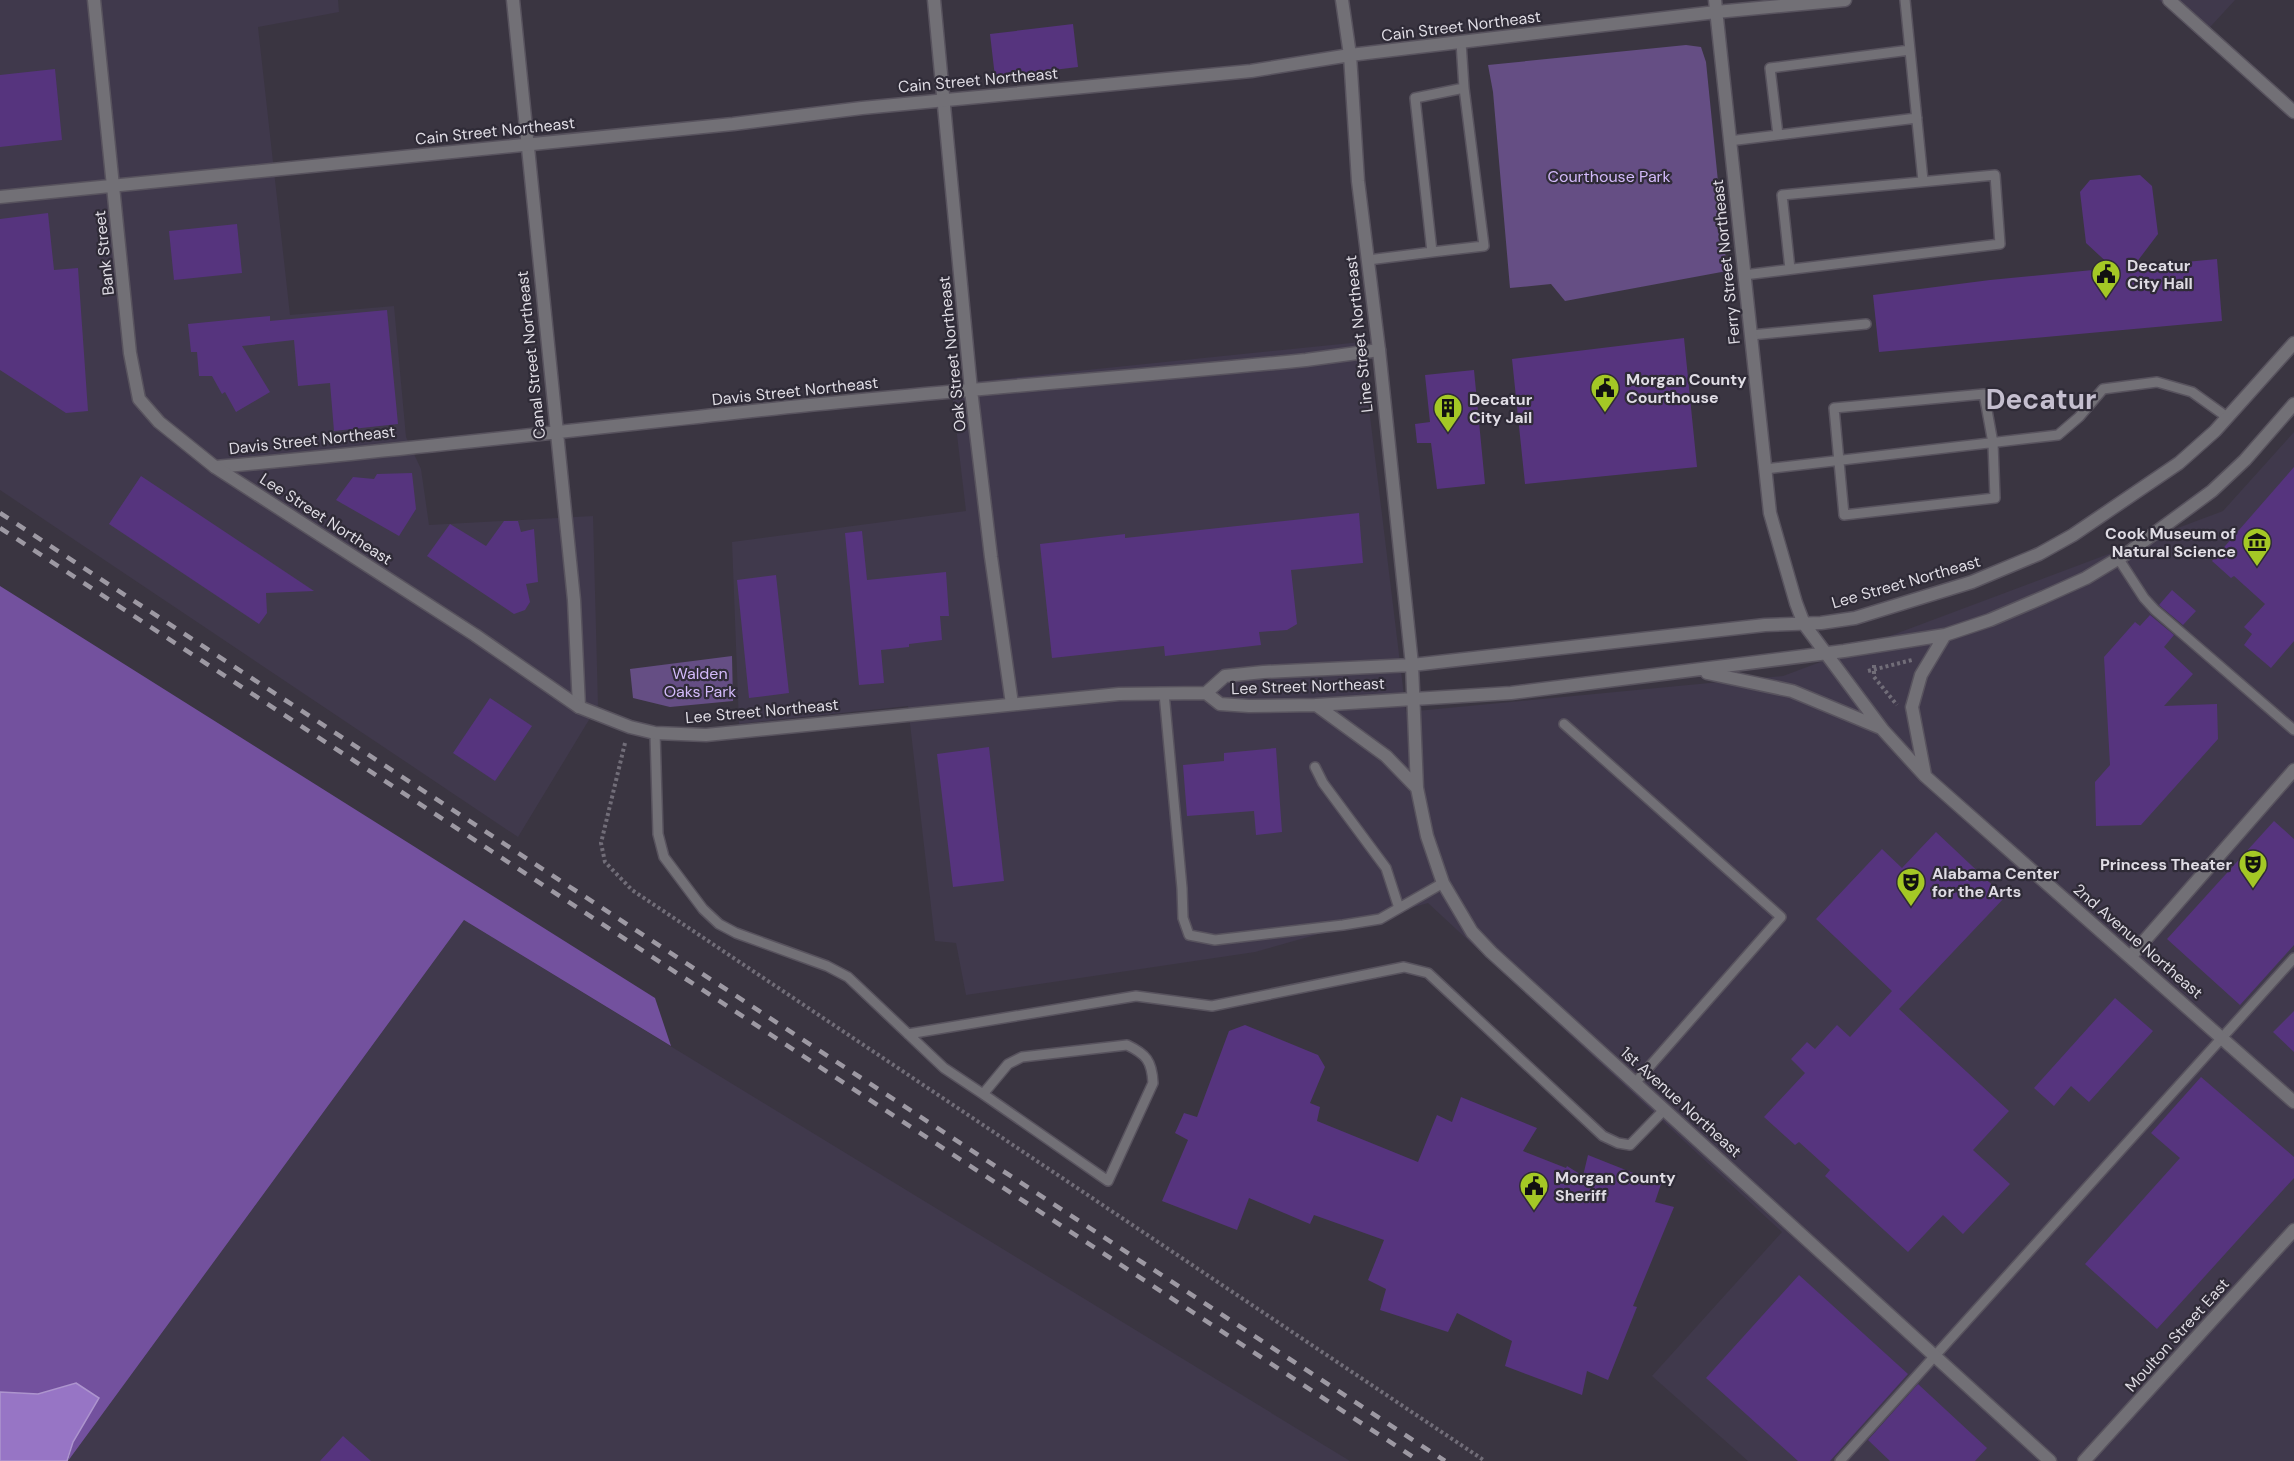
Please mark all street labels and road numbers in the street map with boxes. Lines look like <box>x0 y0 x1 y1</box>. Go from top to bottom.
street label: Cain Street Northeast <box>1380 6 1542 46</box>
street label: Cain Street Northeast <box>897 63 1059 97</box>
street label: Cain Street Northeast <box>414 112 576 150</box>
street label: Ferry Street Northeast <box>1707 179 1745 345</box>
street label: Bank Street <box>89 210 119 296</box>
street label: Line Street Northeast <box>1340 254 1378 414</box>
street label: Canal Street Northeast <box>512 270 550 440</box>
street label: Oak Street Northeast <box>933 275 971 433</box>
street label: Davis Street Northeast <box>711 372 879 410</box>
street label: Davis Street Northeast <box>228 421 396 459</box>
street label: Lee Street Northeast <box>256 468 396 570</box>
street label: Lee Street Northeast <box>1829 551 1983 613</box>
street label: Lee Street Northeast <box>1231 673 1385 699</box>
street label: Lee Street Northeast <box>684 694 840 728</box>
street label: 2nd Avenue Northeast <box>2069 879 2207 1003</box>
street label: 1st Avenue Northeast <box>1616 1042 1746 1162</box>
street label: Moulton Street East <box>2120 1274 2234 1396</box>

